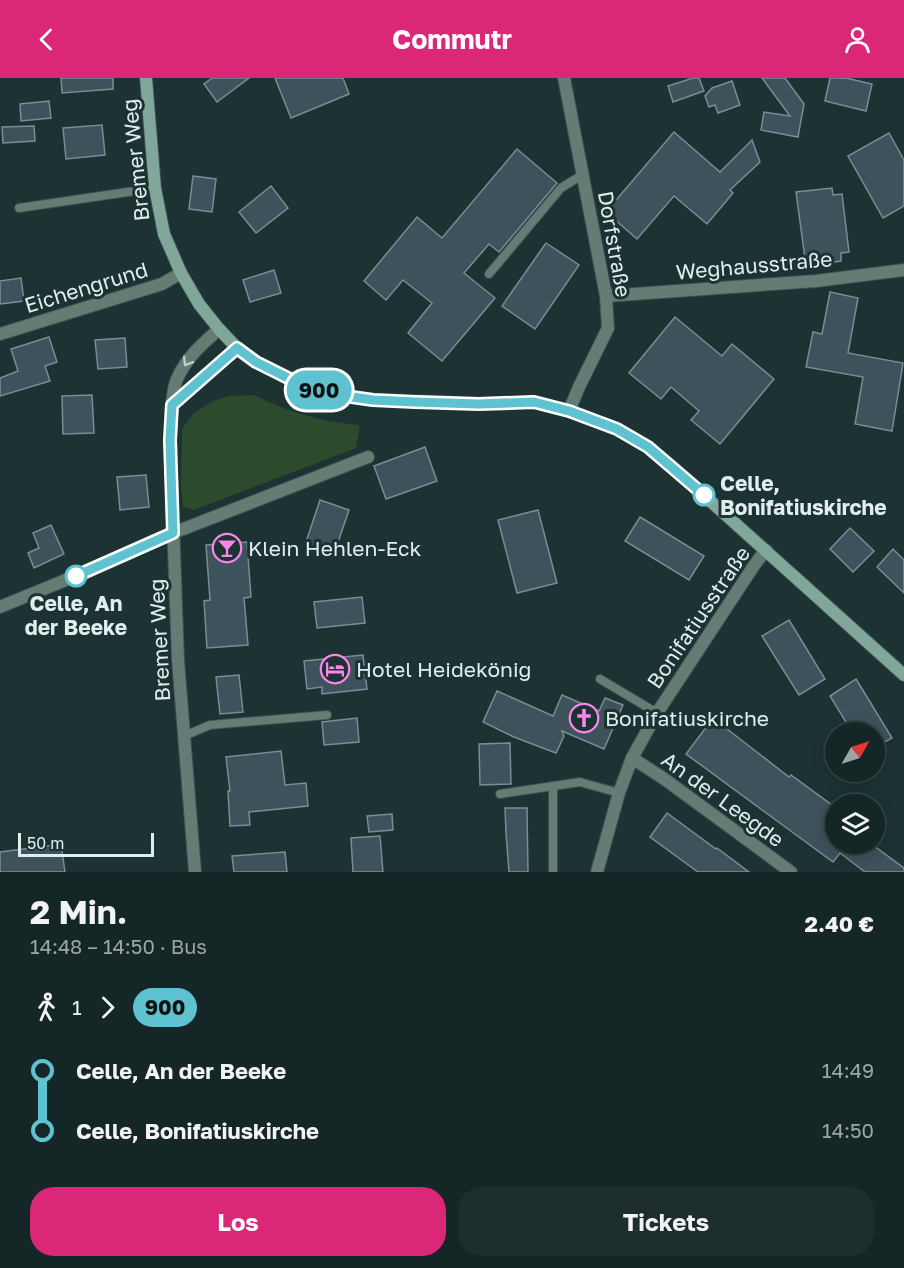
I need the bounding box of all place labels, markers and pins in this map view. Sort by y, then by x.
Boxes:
place label: Celle, Bonifatiuskirche [720,470,887,520]
marker: Celle, Bonifatiuskirche [693,484,715,506]
bar icon: Klein Hehlen-Eck [211,532,243,564]
place label: Klein Hehlen-Eck [248,535,421,561]
marker: Celle, An der Beeke [65,565,87,587]
place label: Celle, An der Beeke [25,590,127,640]
hotel icon: Hotel Heidekönig [319,653,351,685]
place label: Hotel Heidekönig [356,656,531,682]
church icon: Bonifatiuskirche [568,702,600,734]
place label: Bonifatiuskirche [605,705,769,731]

